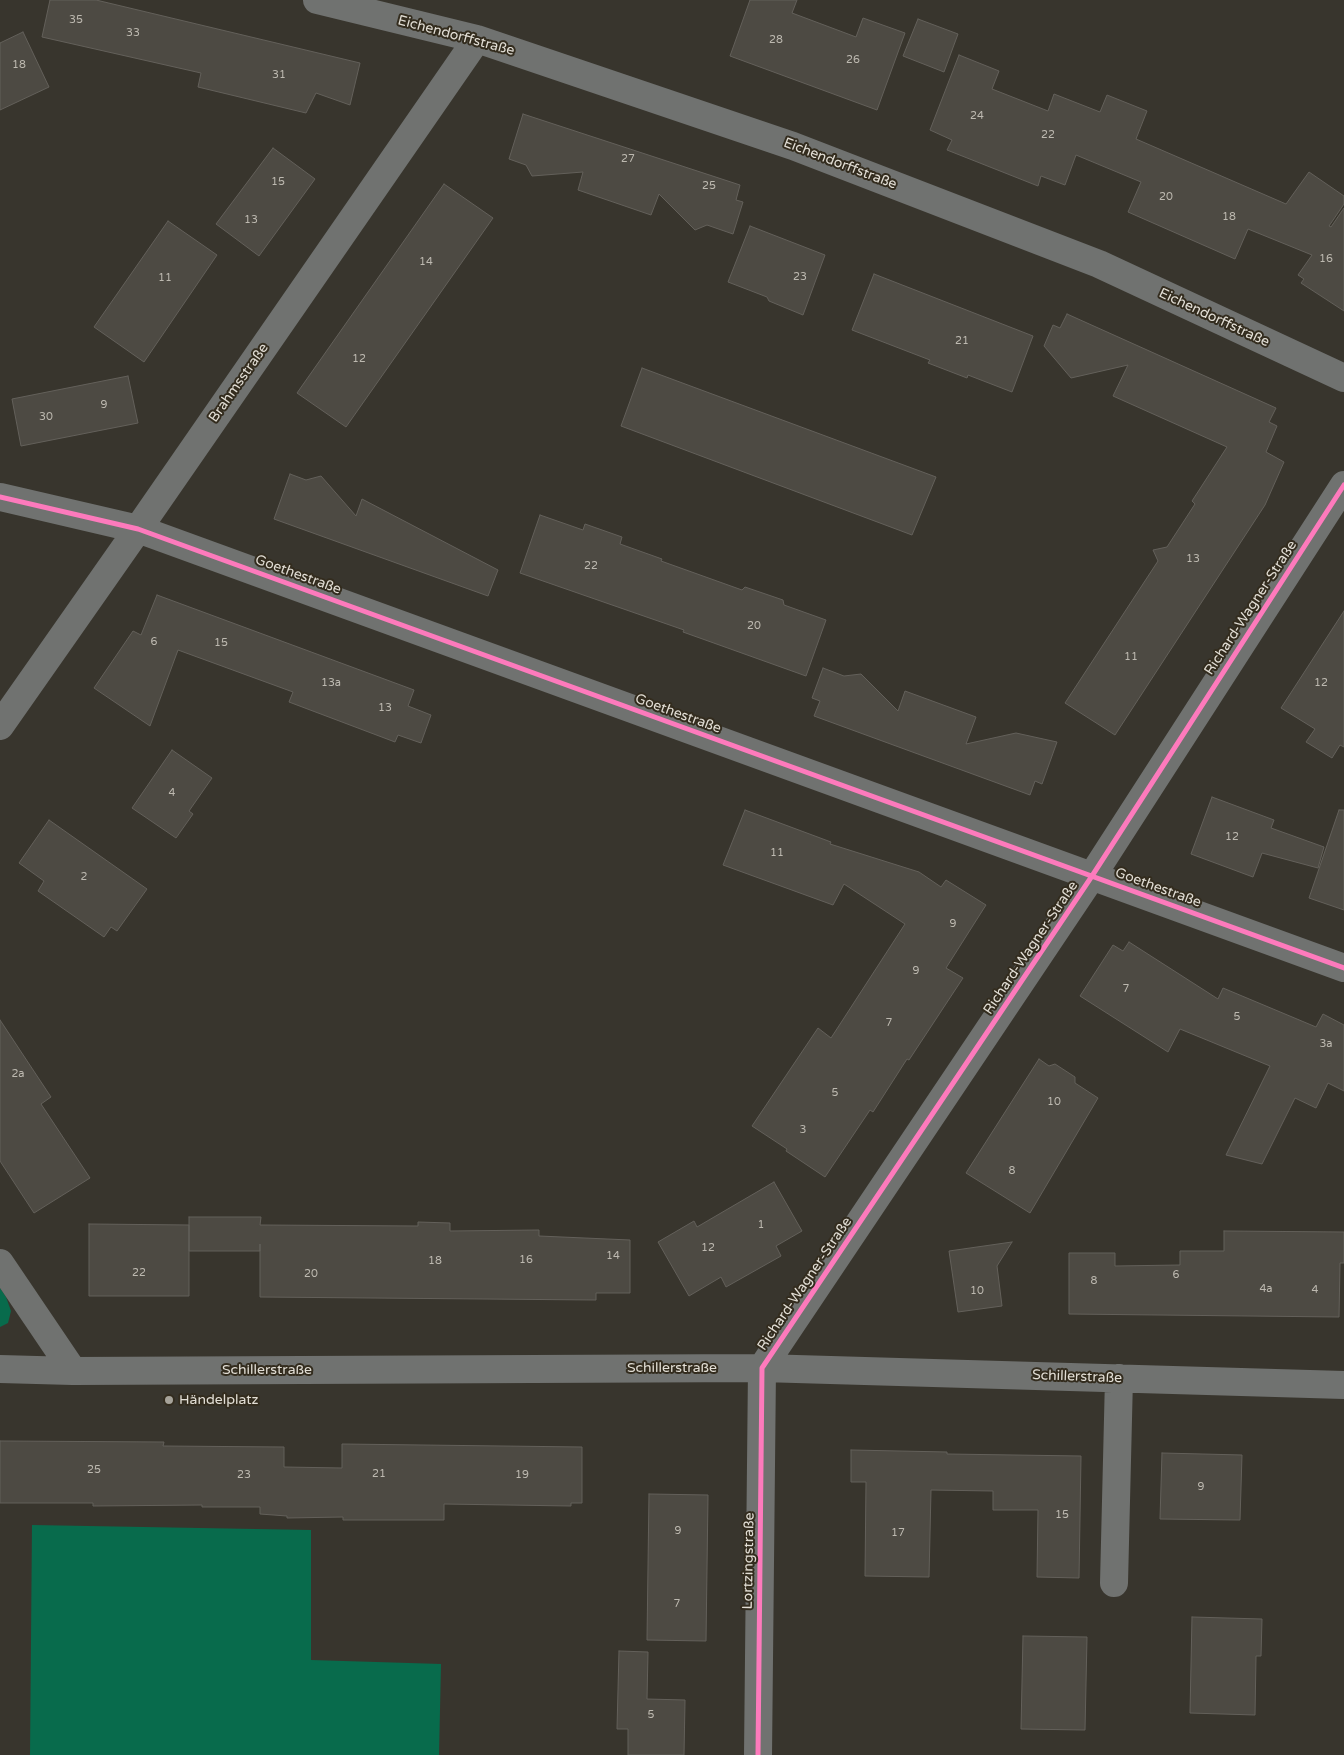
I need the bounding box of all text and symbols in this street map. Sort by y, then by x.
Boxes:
street label: Eichendorffstraße [396,12,516,60]
house number: 35 [69,13,83,27]
house number: 33 [126,26,140,40]
house number: 28 [769,33,783,47]
house number: 26 [846,53,860,67]
house number: 18 [12,58,26,72]
house number: 31 [272,68,286,82]
house number: 24 [970,109,984,123]
house number: 22 [1041,128,1055,142]
street label: Eichendorffstraße [781,135,899,193]
house number: 27 [621,152,635,166]
house number: 15 [271,175,285,189]
house number: 25 [702,179,716,193]
house number: 20 [1159,190,1173,204]
house number: 18 [1222,210,1236,224]
house number: 13 [244,213,258,227]
house number: 16 [1319,252,1333,266]
house number: 14 [419,255,433,269]
house number: 23 [793,270,807,284]
house number: 11 [158,271,172,285]
street label: Eichendorffstraße [1156,285,1272,351]
house number: 21 [955,334,969,348]
street label: Brahmsstraße [206,340,272,426]
house number: 12 [352,352,366,366]
house number: 9 [101,398,107,412]
house number: 30 [39,410,53,424]
street label: Richard-Wagner-Straße [1201,538,1301,678]
street label: Goethestraße [253,552,343,598]
house number: 13 [1186,552,1200,566]
house number: 22 [584,559,598,573]
house number: 20 [747,619,761,633]
house number: 6 [151,635,157,649]
house number: 15 [214,636,228,650]
house number: 11 [1124,650,1138,664]
house number: 13a [321,676,341,690]
house number: 12 [1314,676,1328,690]
street label: Goethestraße [633,691,723,737]
house number: 13 [378,701,392,715]
house number: 4 [169,786,175,800]
house number: 12 [1225,830,1239,844]
house number: 11 [770,846,784,860]
street label: Goethestraße [1113,865,1203,911]
house number: 2 [81,870,87,884]
street label: Richard-Wagner-Straße [980,878,1082,1018]
house number: 9 [950,917,956,931]
house number: 9 [913,964,919,978]
house number: 7 [1123,982,1129,996]
house number: 5 [1234,1010,1240,1024]
house number: 7 [886,1016,892,1030]
house number: 3a [1319,1037,1333,1051]
house number: 2a [11,1067,25,1081]
house number: 5 [832,1086,838,1100]
house number: 10 [1047,1095,1061,1109]
house number: 3 [800,1123,806,1137]
house number: 8 [1009,1164,1015,1178]
street label: Richard-Wagner-Straße [754,1214,856,1354]
house number: 1 [758,1218,764,1232]
house number: 12 [701,1241,715,1255]
house number: 14 [606,1249,620,1263]
house number: 16 [519,1253,533,1267]
house number: 18 [428,1254,442,1268]
house number: 22 [132,1266,146,1280]
house number: 20 [304,1267,318,1281]
house number: 6 [1173,1268,1179,1282]
house number: 8 [1091,1274,1097,1288]
house number: 4a [1259,1282,1273,1296]
house number: 4 [1312,1283,1318,1297]
house number: 10 [970,1284,984,1298]
street label: Schillerstraße [627,1360,717,1376]
street label: Schillerstraße [222,1362,312,1378]
street label: Schillerstraße [1032,1367,1122,1387]
place label: Händelplatz [179,1392,259,1408]
marker: Händelplatz [163,1394,175,1406]
house number: 25 [87,1463,101,1477]
house number: 21 [372,1467,386,1481]
house number: 23 [237,1468,251,1482]
house number: 19 [515,1468,529,1482]
house number: 9 [1198,1480,1204,1494]
house number: 15 [1055,1508,1069,1522]
street label: Lortzingstraße [740,1512,758,1610]
house number: 9 [675,1524,681,1538]
house number: 17 [891,1526,905,1540]
house number: 7 [674,1597,680,1611]
house number: 5 [648,1708,654,1722]

